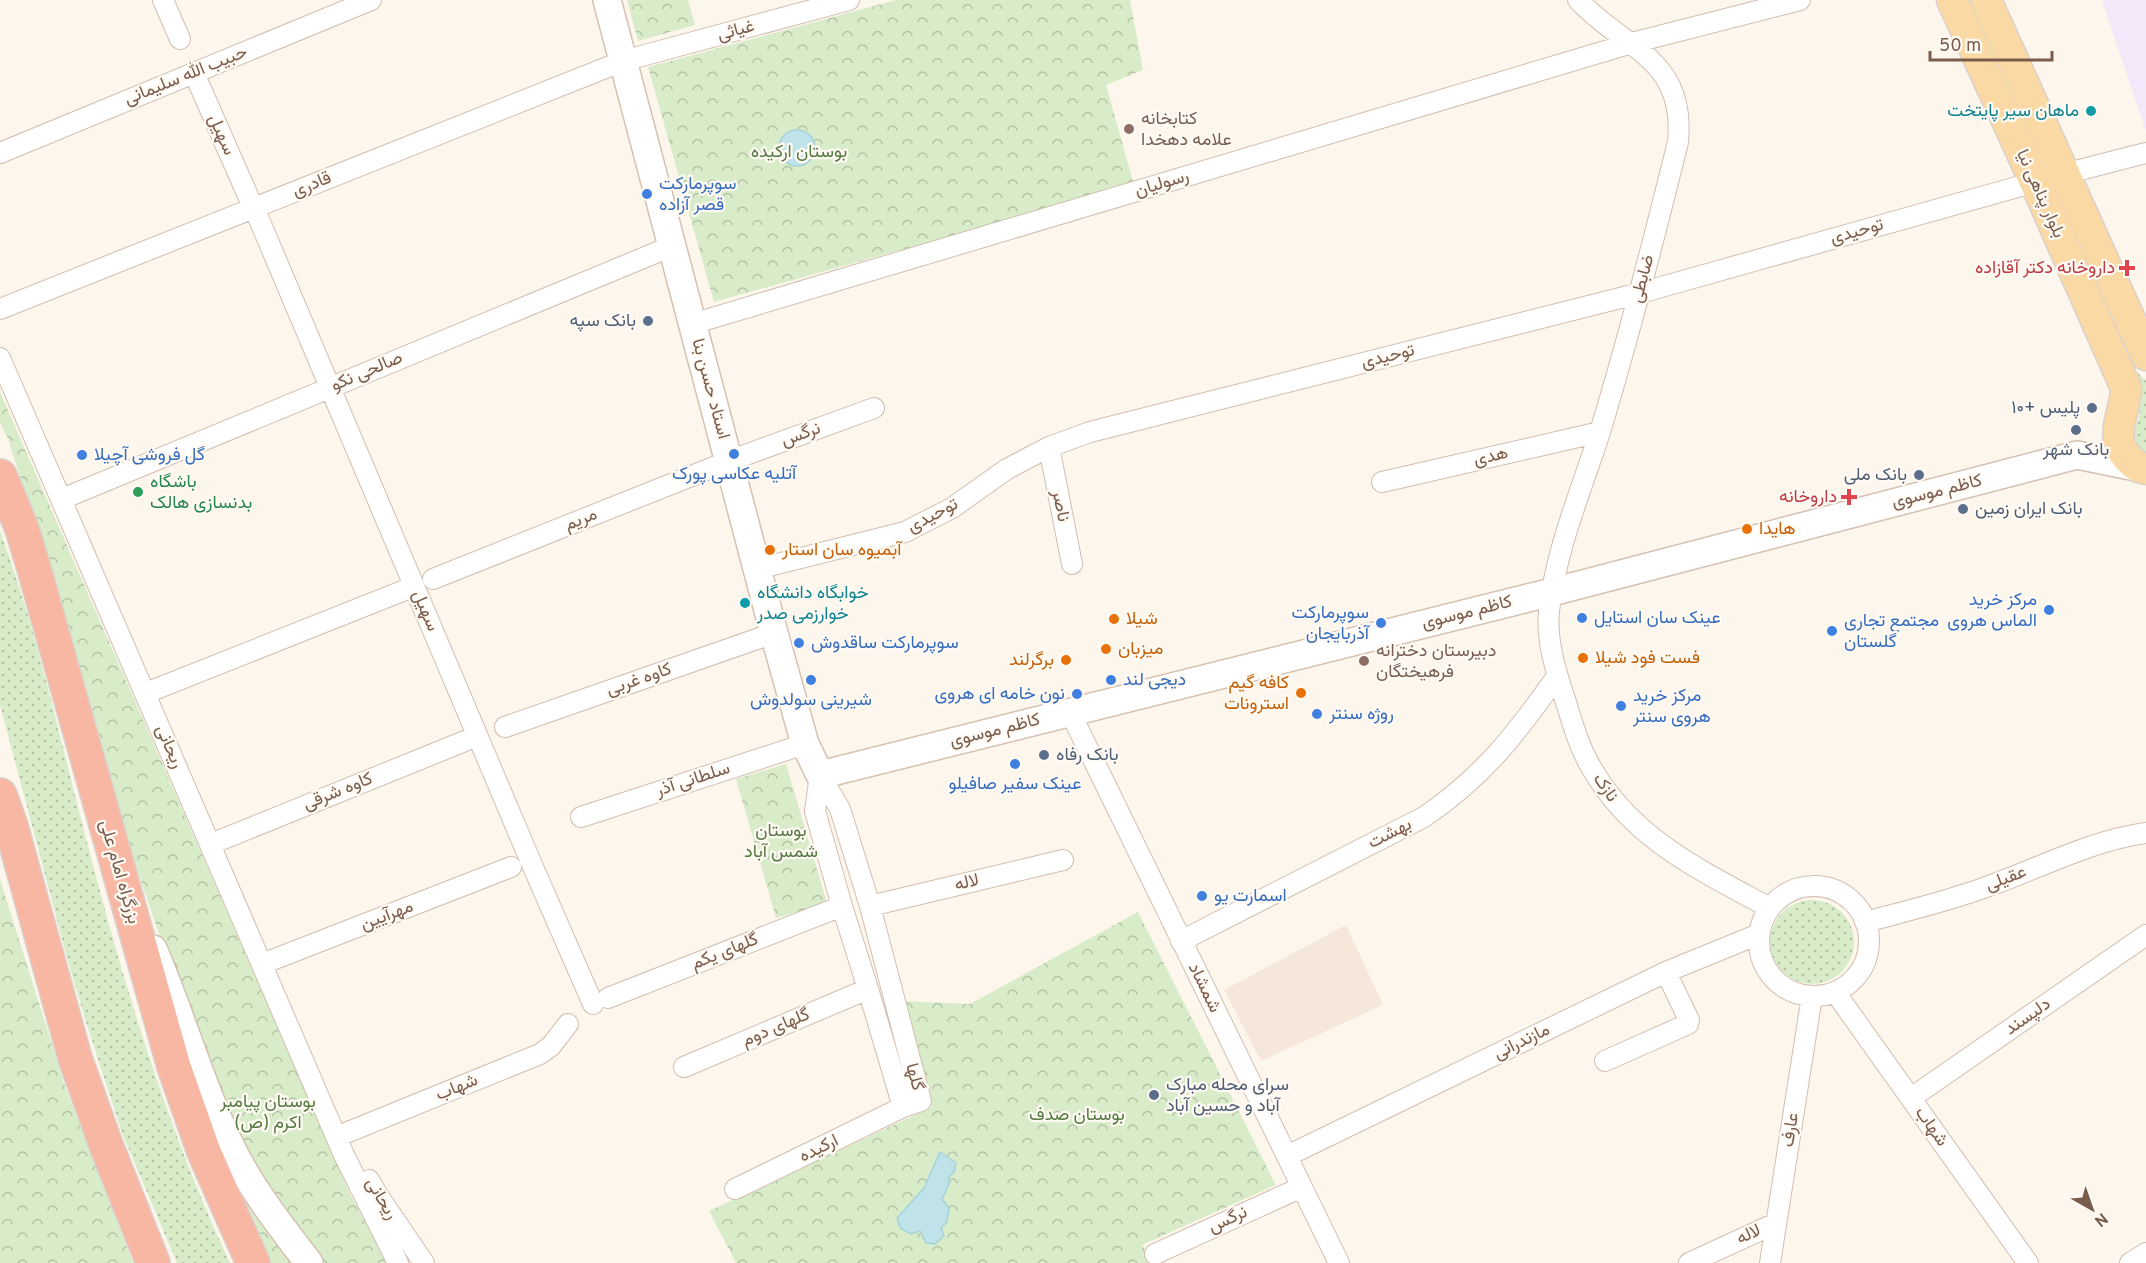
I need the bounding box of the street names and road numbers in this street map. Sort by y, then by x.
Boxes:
street label: غیاثی [715,15,757,47]
street label: حبیب الله سلیمانی [121,40,251,111]
street label: سهیل [202,111,240,159]
street label: بلوار پناهی نیا [2010,146,2070,242]
street label: رسولیان [1132,165,1192,203]
street label: قادری [289,167,335,203]
street label: توحیدی [1828,213,1886,251]
street label: ضابطی [1626,252,1660,306]
street label: استاد حسن بنا [686,336,734,442]
street label: توحیدی [1359,339,1417,375]
street label: صالحی نکو [328,347,406,397]
street label: نرگس [778,417,824,453]
street label: هدی [1471,442,1511,472]
street label: کاظم موسوی [1889,470,1985,514]
street label: ناصر [1045,487,1074,524]
street label: توحیدی [904,493,962,539]
street label: مریم [561,503,601,537]
street label: سهیل [406,587,444,635]
street label: کاظم موسوی [1419,591,1515,635]
street label: کاوه غربی [603,658,675,702]
street label: کاظم موسوی [947,709,1043,753]
street label: ریحانی [150,722,188,772]
street label: سلطانی آذر [652,757,733,803]
street label: کاوه شرقی [300,768,376,816]
street label: نازک [1587,769,1623,807]
street label: بهشت [1364,813,1416,855]
street label: بزرگراه امام علی [93,817,145,927]
street label: عقیلی [1982,861,2030,897]
street label: لاله [952,869,982,897]
street label: مهرآیین [357,895,417,937]
street label: گلهای یکم [688,928,762,976]
street label: شمشاد [1182,959,1226,1017]
street label: دلپسند [2000,993,2056,1041]
street label: گلهای دوم [739,1003,813,1053]
street label: مازندرانی [1490,1019,1554,1065]
street label: گلها [899,1061,929,1093]
street label: شهاب [432,1069,482,1107]
street label: شهاب [1909,1103,1953,1151]
street label: عارف [1777,1111,1805,1149]
street label: ارکیده [795,1130,843,1168]
street label: ریحانی [359,1174,403,1224]
street label: نرگس [1205,1201,1251,1239]
street label: لاله [1733,1219,1765,1251]

